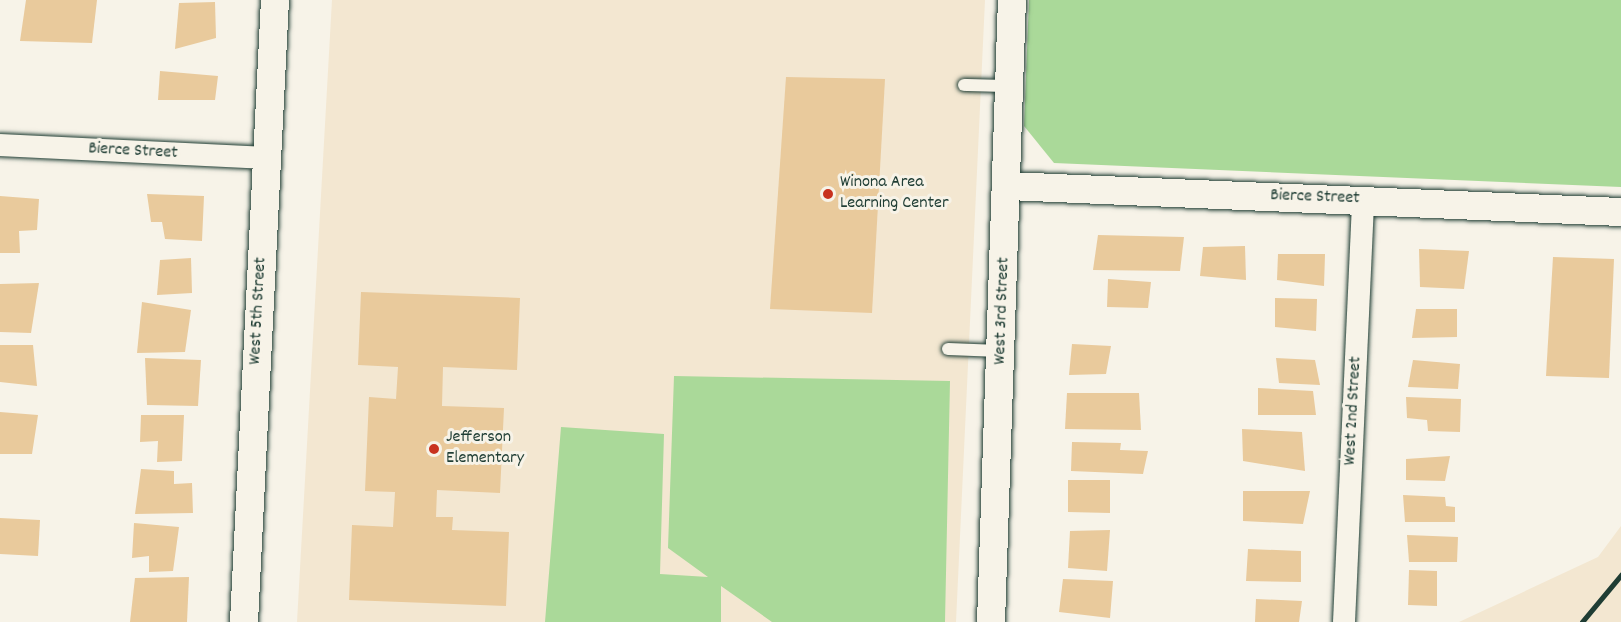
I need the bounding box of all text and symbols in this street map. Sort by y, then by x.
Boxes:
street label: Bierce Street [88,139,178,165]
place label: Winona Area Learning Center [840,173,949,216]
street label: Bierce Street [1270,186,1360,210]
marker: Winona Area Learning Center [821,187,835,201]
street label: West 5th Street [245,257,273,365]
street label: West 3rd Street [990,257,1016,365]
street label: West 2nd Street [1340,356,1368,466]
place label: Jefferson Elementary [446,428,524,470]
marker: Jefferson Elementary [427,442,441,456]

